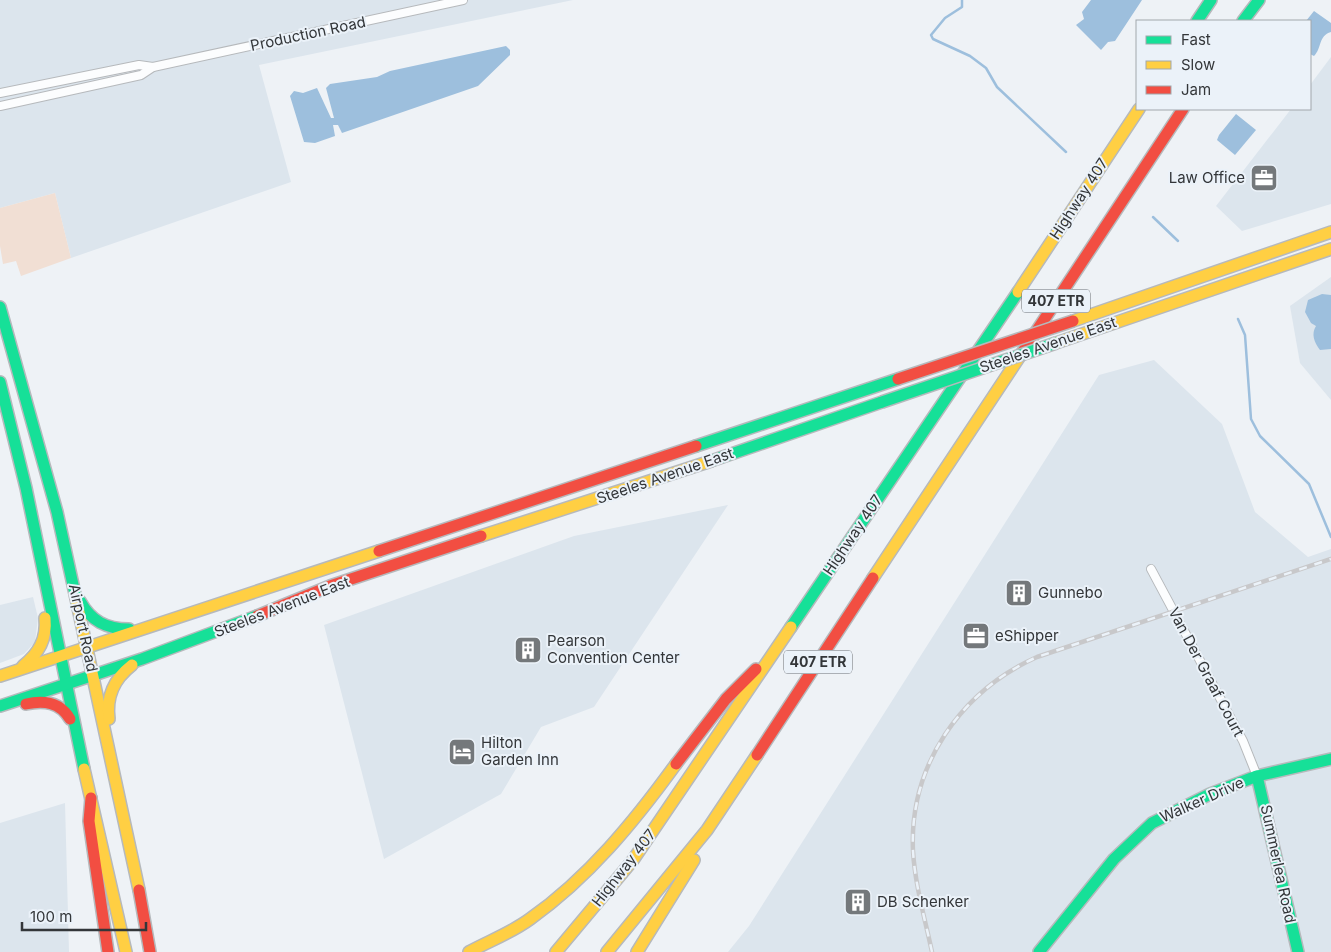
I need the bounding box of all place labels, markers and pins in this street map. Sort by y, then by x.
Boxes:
office icon: Law Office [1249,163,1279,193]
place label: Law Office [1169,168,1245,187]
building icon: Gunnebo [1004,578,1034,608]
place label: Gunnebo [1038,583,1103,602]
office icon: eShipper [961,621,991,651]
place label: eShipper [995,626,1059,645]
place label: Pearson Convention Center [547,631,680,667]
building icon: Pearson Convention Center [513,635,543,665]
place label: Hilton Garden Inn [481,733,559,769]
hotel icon: Hilton Garden Inn [447,737,477,767]
building icon: DB Schenker [843,887,873,917]
place label: DB Schenker [877,892,969,911]

